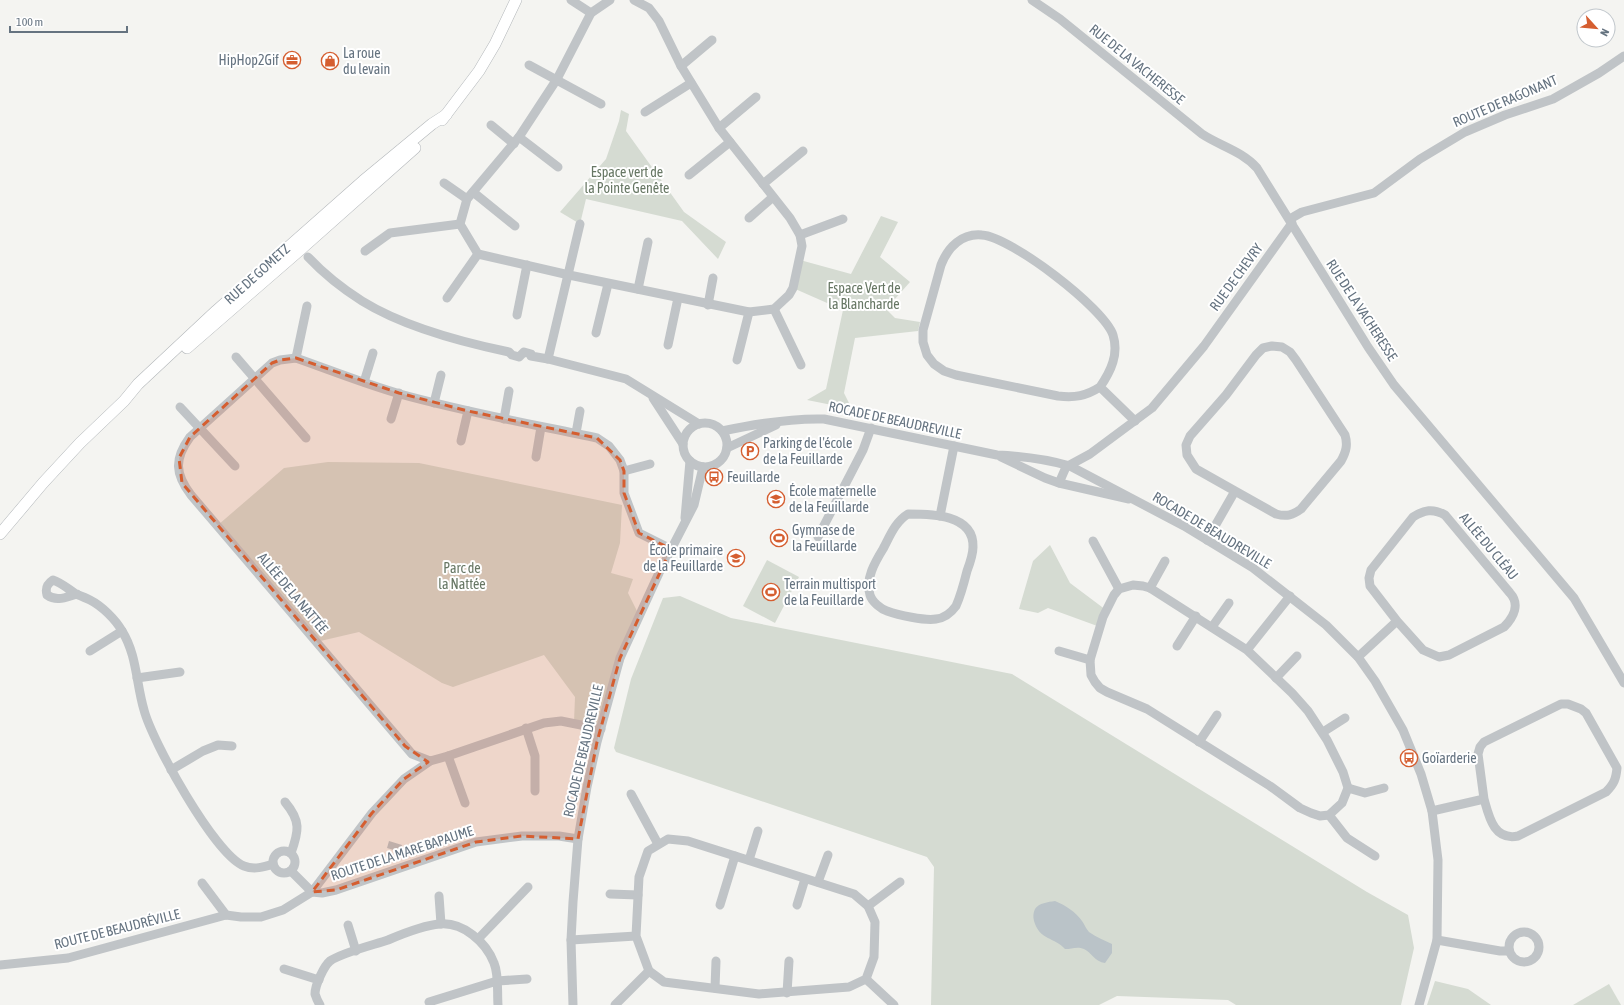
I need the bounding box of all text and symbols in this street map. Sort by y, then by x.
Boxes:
scale bar [10,8,127,34]
north arrow [1576,8,1616,48]
text: 100 m [16,15,43,29]
street label: RUE DE LA VACHERESSE [1086,21,1188,107]
text: N [1598,27,1612,38]
place label: La roue du levain [343,45,390,77]
office icon: HipHop2Gif [282,50,302,70]
shop icon: La roue du levain [320,51,340,71]
place label: HipHop2Gif [219,52,279,68]
street label: ROUTE DE RAGONANT [1450,72,1560,130]
park label: Espace vert de la Pointe Genête [585,164,669,196]
street label: RUE DE CHEVRY [1206,240,1266,314]
street label: RUE DE GOMETZ [221,241,293,307]
street label: RUE DE LA VACHERESSE [1323,256,1401,364]
park label: Espace Vert de la Blancharde [827,280,901,312]
street label: ROCADE DE BEAUDREVILLE [827,398,963,442]
place label: Parking de l'école de la Feuillarde [763,435,852,467]
parking icon: Parking de l'école de la Feuillarde [740,441,760,461]
bus stop icon: Feuillarde [704,467,724,487]
place label: Feuillarde [727,469,780,485]
place label: École maternelle de la Feuillarde [789,483,876,515]
street label: ROCADE DE BEAUDREVILLE [1150,488,1274,572]
school or university icon: École maternelle de la Feuillarde [766,489,786,509]
street label: ALLÉE DU CLÉAU [1456,509,1522,583]
place label: Gymnase de la Feuillarde [792,522,857,554]
sports icon: Gymnase de la Feuillarde [769,528,789,548]
place label: École primaire de la Feuillarde [643,542,723,574]
school or university icon: École primaire de la Feuillarde [726,548,746,568]
street label: ALLÉE DE LA NATTÉE [255,549,331,637]
park label: Parc de la Nattée [438,560,486,592]
place label: Terrain multisport de la Feuillarde [784,576,876,608]
sports icon: Terrain multisport de la Feuillarde [761,582,781,602]
street label: ROCADE DE BEAUDREVILLE [560,683,606,819]
bus stop icon: Goïarderie [1399,748,1419,768]
place label: Goïarderie [1422,750,1477,766]
street label: ROUTE DE LA MARE BAPAUME [329,822,475,884]
street label: ROUTE DE BEAUDRÉVILLE [53,906,181,952]

